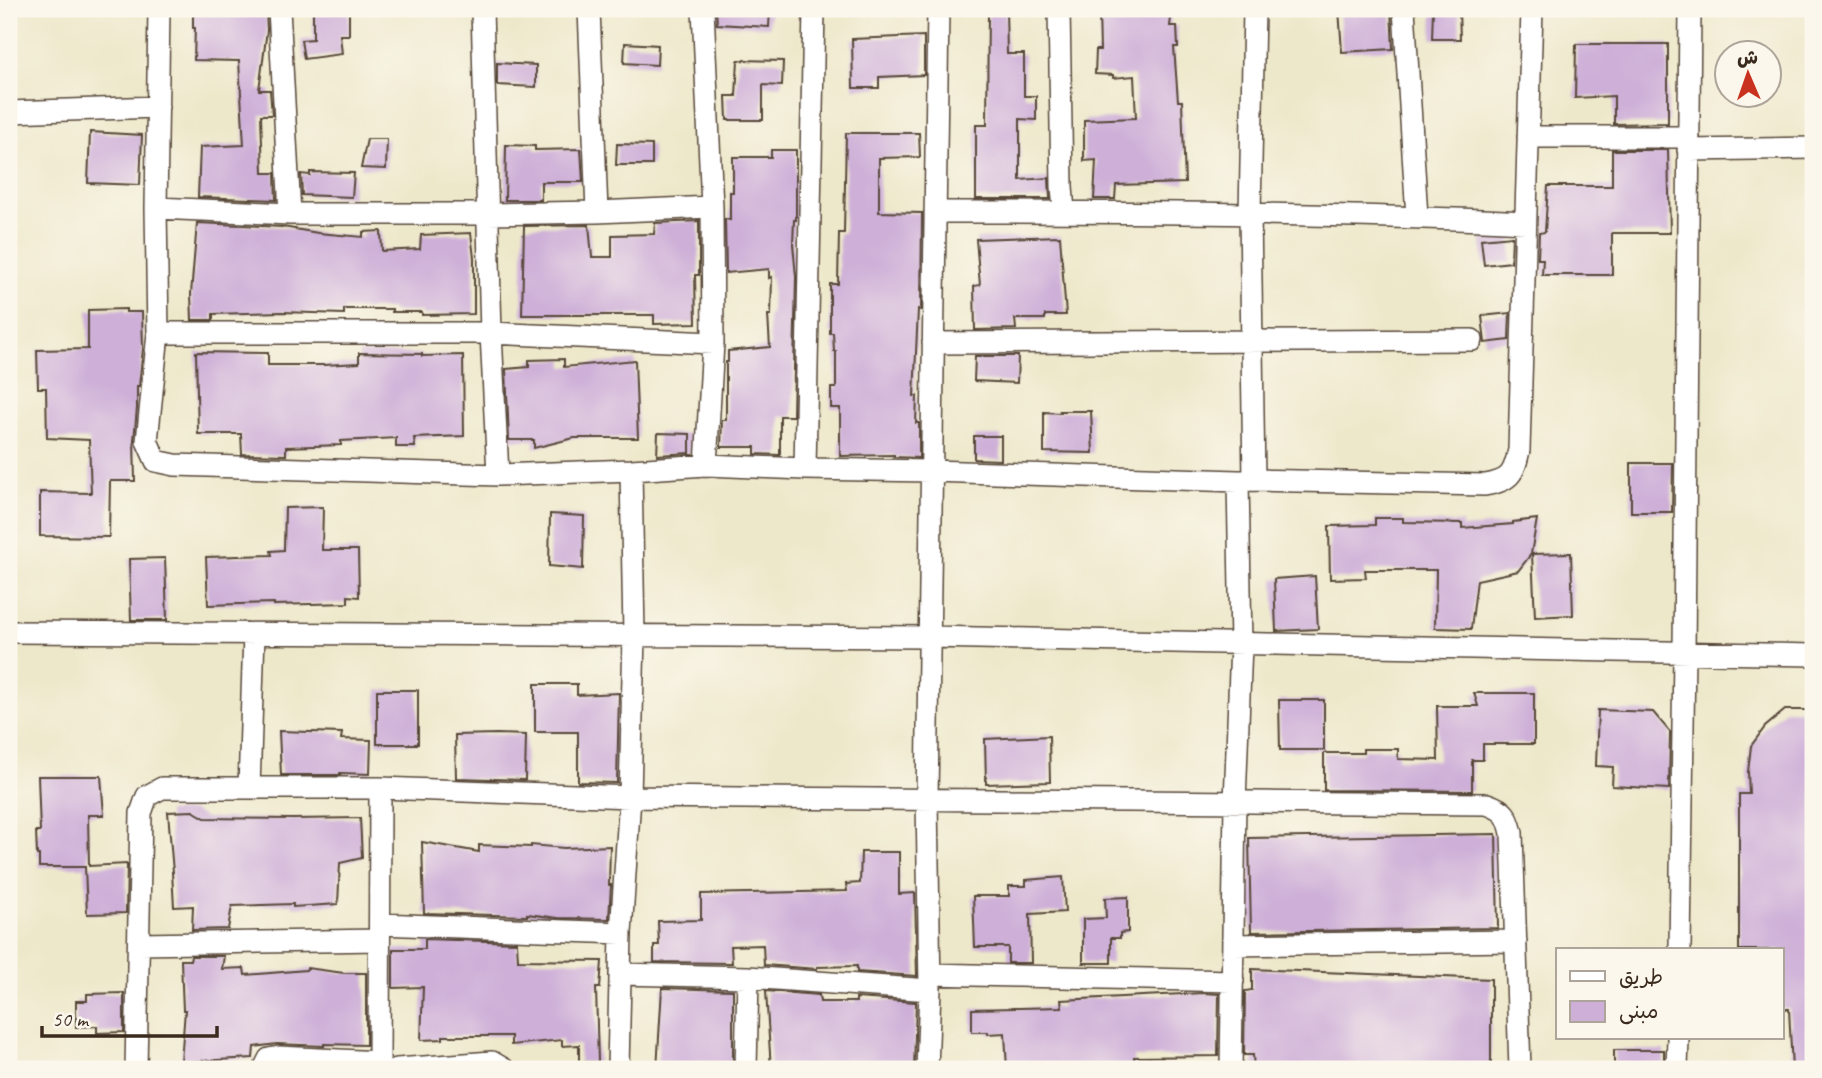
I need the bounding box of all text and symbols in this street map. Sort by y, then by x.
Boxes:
north arrow [1714,38,1784,108]
text: ش [1737,46,1758,70]
legend [1556,948,1784,1040]
text: طريق [1619,964,1663,990]
scale bar [42,994,217,1038]
text: مبنى [1619,998,1658,1025]
text: 50 m [52,1006,90,1032]

